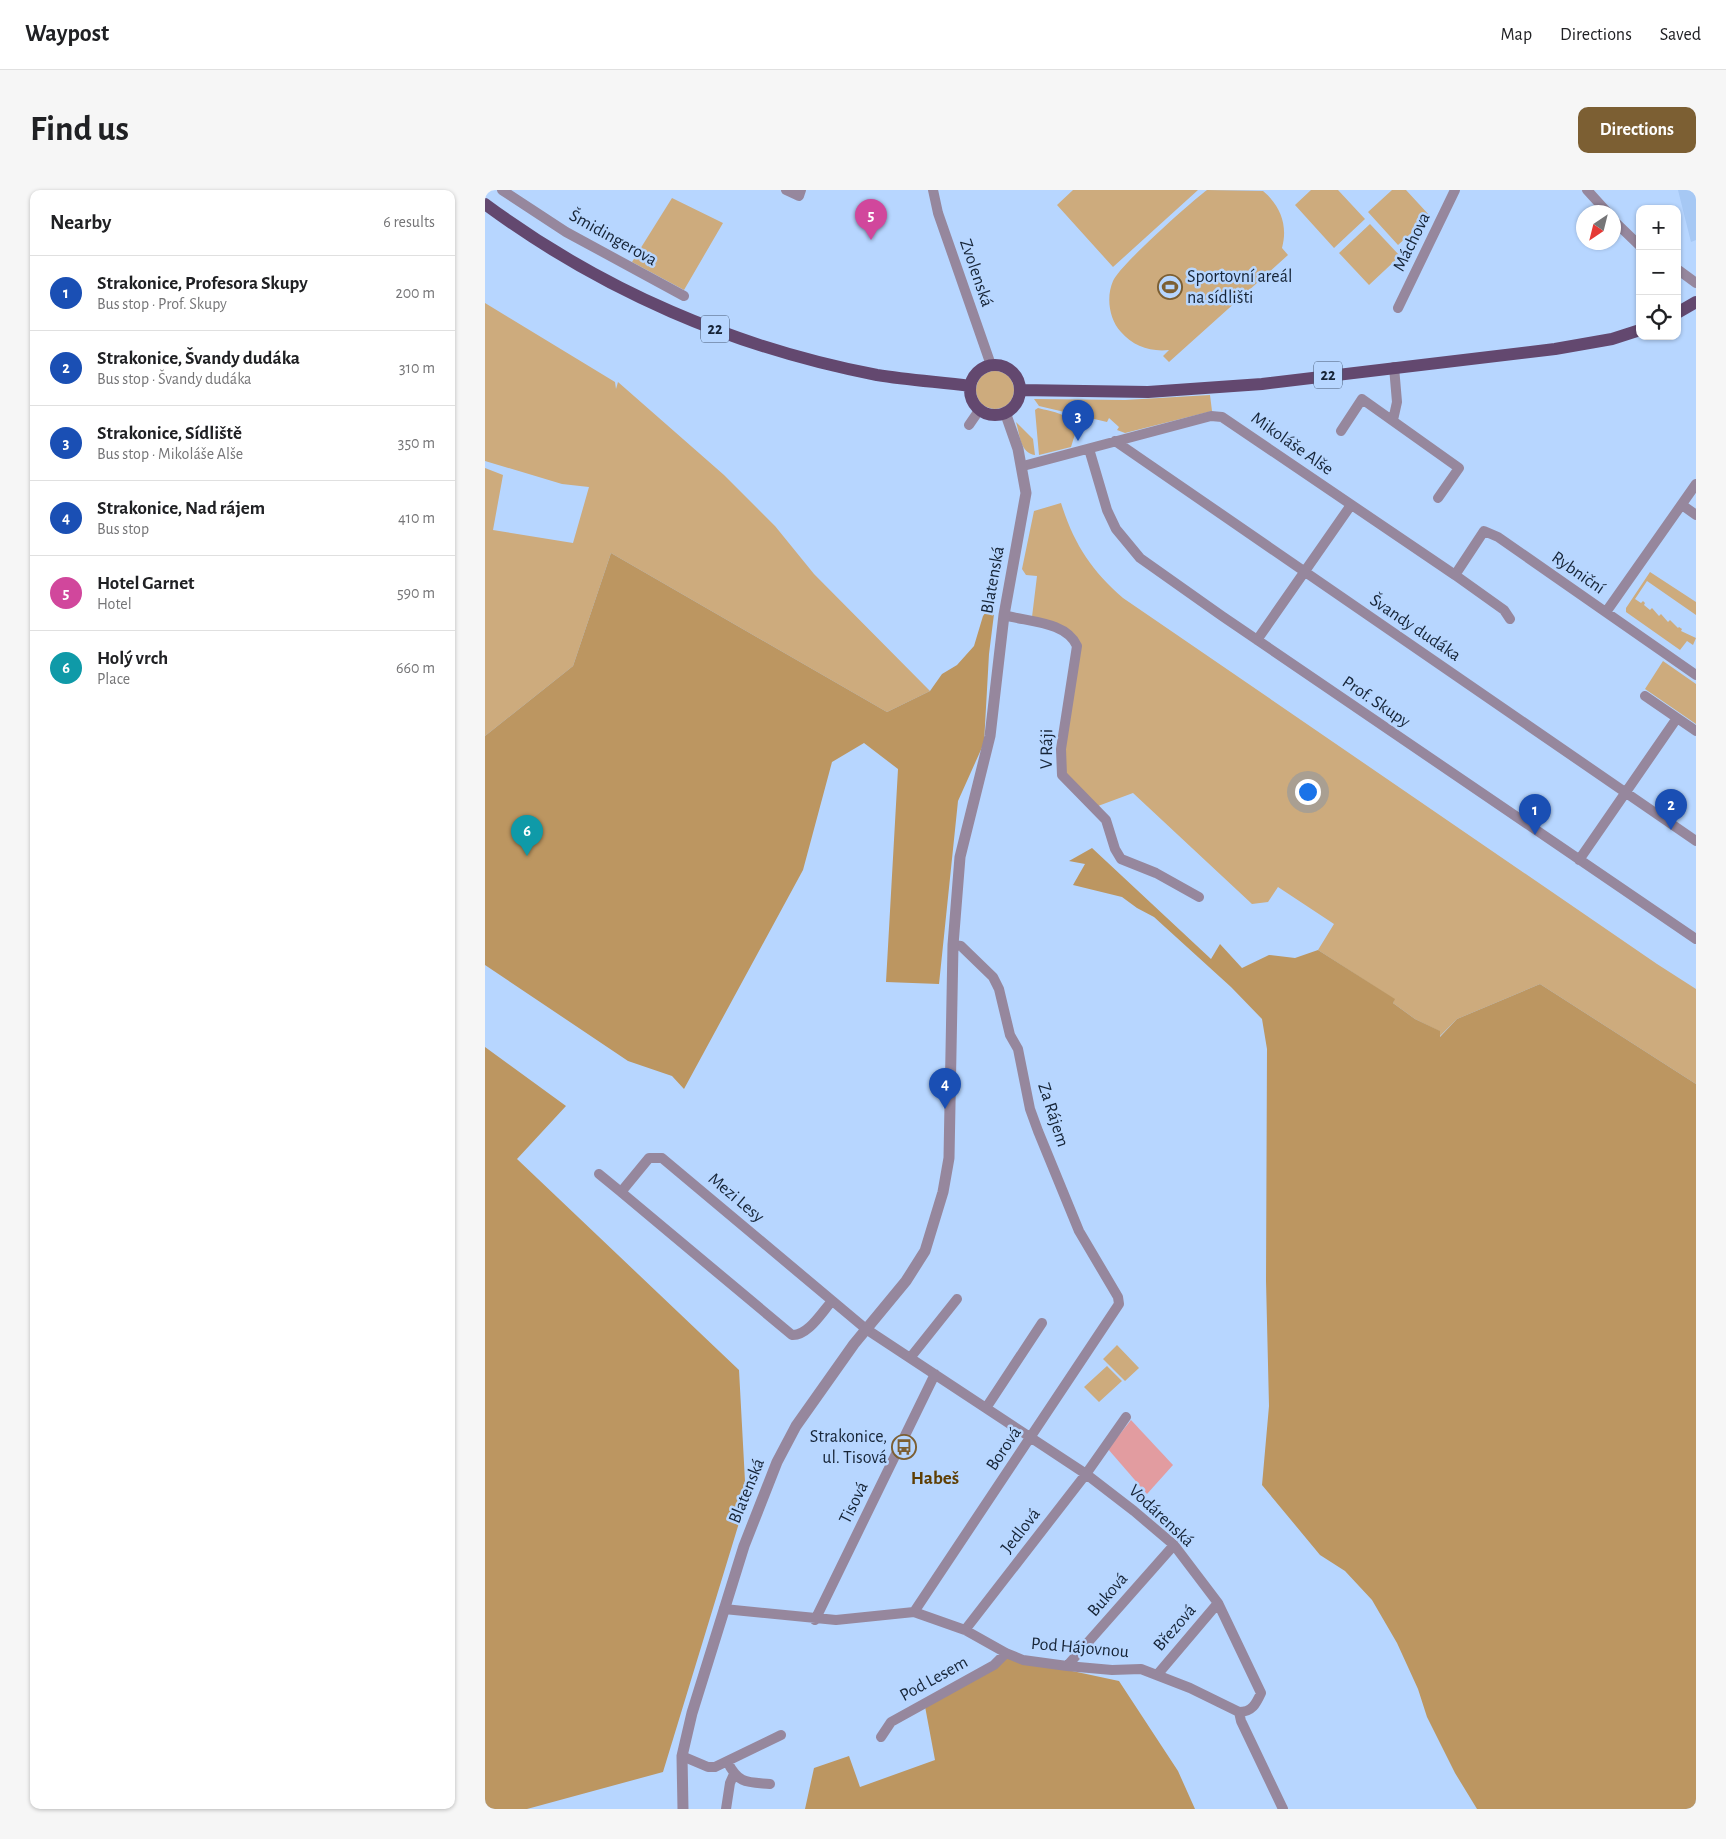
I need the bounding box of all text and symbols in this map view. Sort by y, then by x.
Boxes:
text: Waypost [25,22,109,46]
text: Map [1501,26,1532,44]
text: Directions [1560,26,1632,44]
text: Saved [1660,26,1701,44]
button: Directions [1578,107,1696,153]
text: Find us [30,112,129,147]
pin: 5 [855,199,887,240]
street label: Šmidingerova [566,204,661,269]
north arrow [1576,205,1621,250]
map controls [1636,205,1681,340]
button: + [1636,205,1681,250]
street label: Máchova [1390,210,1434,274]
text: Nearby [50,212,111,233]
text: 6 results [383,214,435,230]
street label: Zvolenská [956,237,996,309]
button: − [1636,250,1681,295]
place label: Sportovní areál na sídlišti [1187,268,1292,307]
text: Strakonice, Profesora Skupy [97,274,308,293]
sports icon: Sportovní areál na sídlišti [1157,274,1183,300]
text: 1 [63,285,69,301]
text: 200 m [395,285,435,301]
button: locate [1636,295,1681,340]
text: Bus stop · Prof. Skupy [97,296,227,312]
road number: 22 [701,316,729,342]
text: Strakonice, Švandy dudáka [97,349,300,368]
text: 2 [62,360,70,376]
text: 310 m [399,360,435,376]
road number: 22 [1314,362,1342,388]
text: Bus stop · Švandy dudáka [97,371,252,387]
pin: 3 [1062,400,1094,441]
street label: Mikoláše Alše [1248,409,1336,479]
text: Strakonice, Sídliště [97,424,242,443]
text: 3 [63,435,69,451]
text: 350 m [398,435,435,451]
text: Bus stop · Mikoláše Alše [97,446,243,462]
text: Strakonice, Nad rájem [97,499,265,518]
text: 4 [62,510,70,526]
text: 410 m [398,510,435,526]
text: Bus stop [97,521,149,537]
street label: Blatenská [978,545,1008,615]
street label: Rybniční [1548,548,1608,598]
text: Hotel Garnet [97,574,195,593]
text: 5 [63,585,69,601]
text: 590 m [397,585,435,601]
street label: Švandy dudáka [1366,589,1465,665]
text: Hotel [97,596,132,612]
text: Holý vrch [97,649,168,668]
text: 6 [62,660,70,676]
text: 660 m [396,660,435,676]
text: Place [97,671,130,687]
street label: Prof. Skupy [1339,673,1413,731]
street label: V Ráji [1038,729,1056,769]
your location [1295,779,1321,805]
pin: 2 [1655,789,1687,830]
pin: 1 [1519,794,1551,835]
pin: 6 [511,815,543,856]
pin: 4 [929,1068,961,1109]
street label: Za Rájem [1034,1081,1072,1149]
street label: Mezi Lesy [705,1170,768,1227]
street label: Borová [983,1424,1025,1474]
place label: Strakonice, ul. Tisová [810,1428,887,1467]
bus stop icon: Strakonice, ul. Tisová [891,1434,917,1460]
street label: Blatenská [726,1456,768,1526]
district label: Habeš [911,1469,959,1488]
street label: Tisová [836,1479,872,1527]
street label: Vodárenská [1125,1481,1197,1551]
street label: Jedlová [998,1505,1044,1557]
street label: Buková [1084,1570,1132,1620]
street label: Březová [1150,1601,1200,1655]
street label: Pod Hájovnou [1030,1635,1130,1661]
street label: Pod Lesem [897,1653,971,1705]

